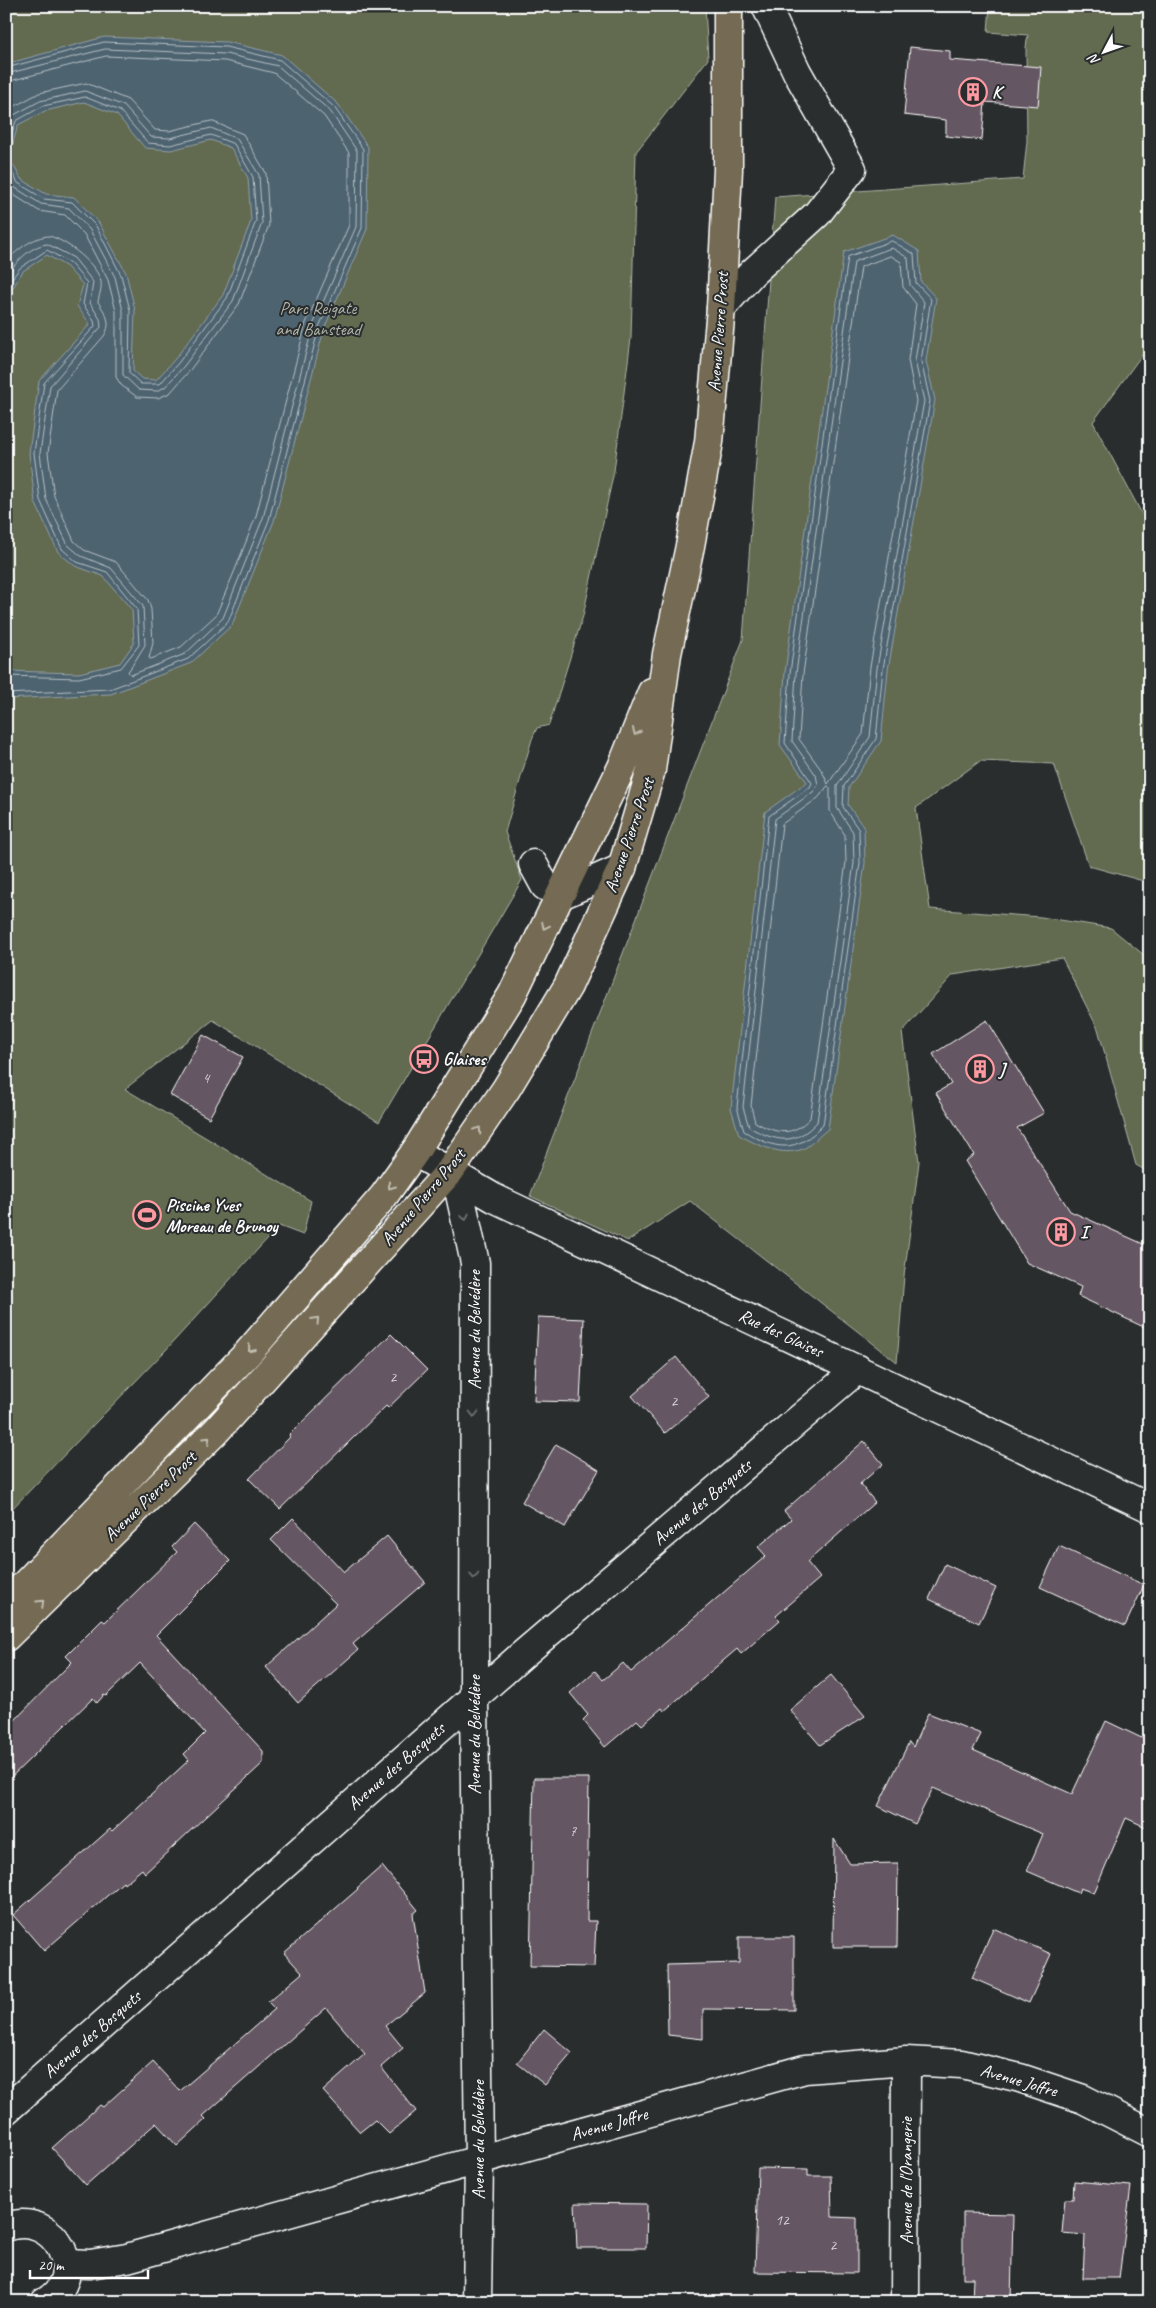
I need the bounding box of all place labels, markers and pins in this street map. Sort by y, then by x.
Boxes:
building icon: K [958,77,988,107]
place label: K [992,81,1005,103]
bus stop icon: Glaises [409,1044,439,1074]
place label: Glaises [443,1048,487,1070]
building icon: J [965,1054,995,1084]
place label: J [997,1058,1008,1080]
place label: Piscine Yves Moreau de Brunoy [166,1194,280,1237]
sports icon: Piscine Yves Moreau de Brunoy [132,1200,162,1230]
building icon: I [1046,1217,1076,1247]
place label: I [1080,1221,1092,1243]

